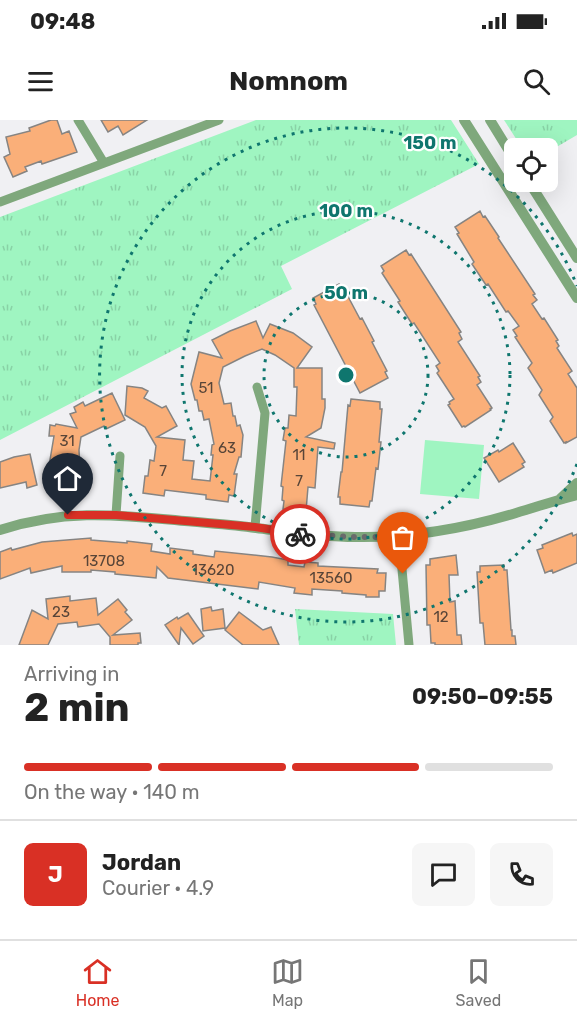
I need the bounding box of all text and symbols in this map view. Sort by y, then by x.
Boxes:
text: 09:48 [30,8,95,35]
icon: menu [24,65,57,98]
text: Nomnom [229,65,348,97]
icon: search [520,65,553,98]
text: 150 m [403,132,457,154]
map controls [504,138,558,192]
button: locate [504,138,558,192]
text: 100 m [319,200,373,222]
text: 50 m [324,282,368,304]
centre of rings [336,365,356,385]
house number: 51 [198,379,214,397]
house number: 31 [59,432,75,450]
house number: 63 [218,439,236,457]
house number: 11 [293,446,305,464]
pin [42,453,93,515]
icon: home [51,462,84,495]
house number: 7 [159,462,167,480]
house number: 7 [295,472,303,490]
courier [270,504,330,564]
pin [377,512,428,574]
icon: bike [284,518,317,551]
icon: bag [386,521,419,554]
house number: 13708 [83,552,125,570]
house number: 13620 [192,561,234,579]
house number: 13560 [310,569,352,587]
house number: 23 [52,603,70,621]
house number: 12 [433,608,449,626]
text: Arriving in [24,662,119,686]
text: 09:50–09:55 [412,683,553,710]
text: 2 min [24,685,130,731]
text: On the way · 140 m [24,780,200,804]
button: chat [412,843,475,906]
button: phone [490,843,553,906]
text: Jordan [102,849,181,876]
text: J [48,861,63,888]
text: Courier · 4.9 [102,876,214,900]
tab: Home [76,955,120,1010]
tab: Map [271,955,304,1010]
tab: Saved [456,955,501,1010]

